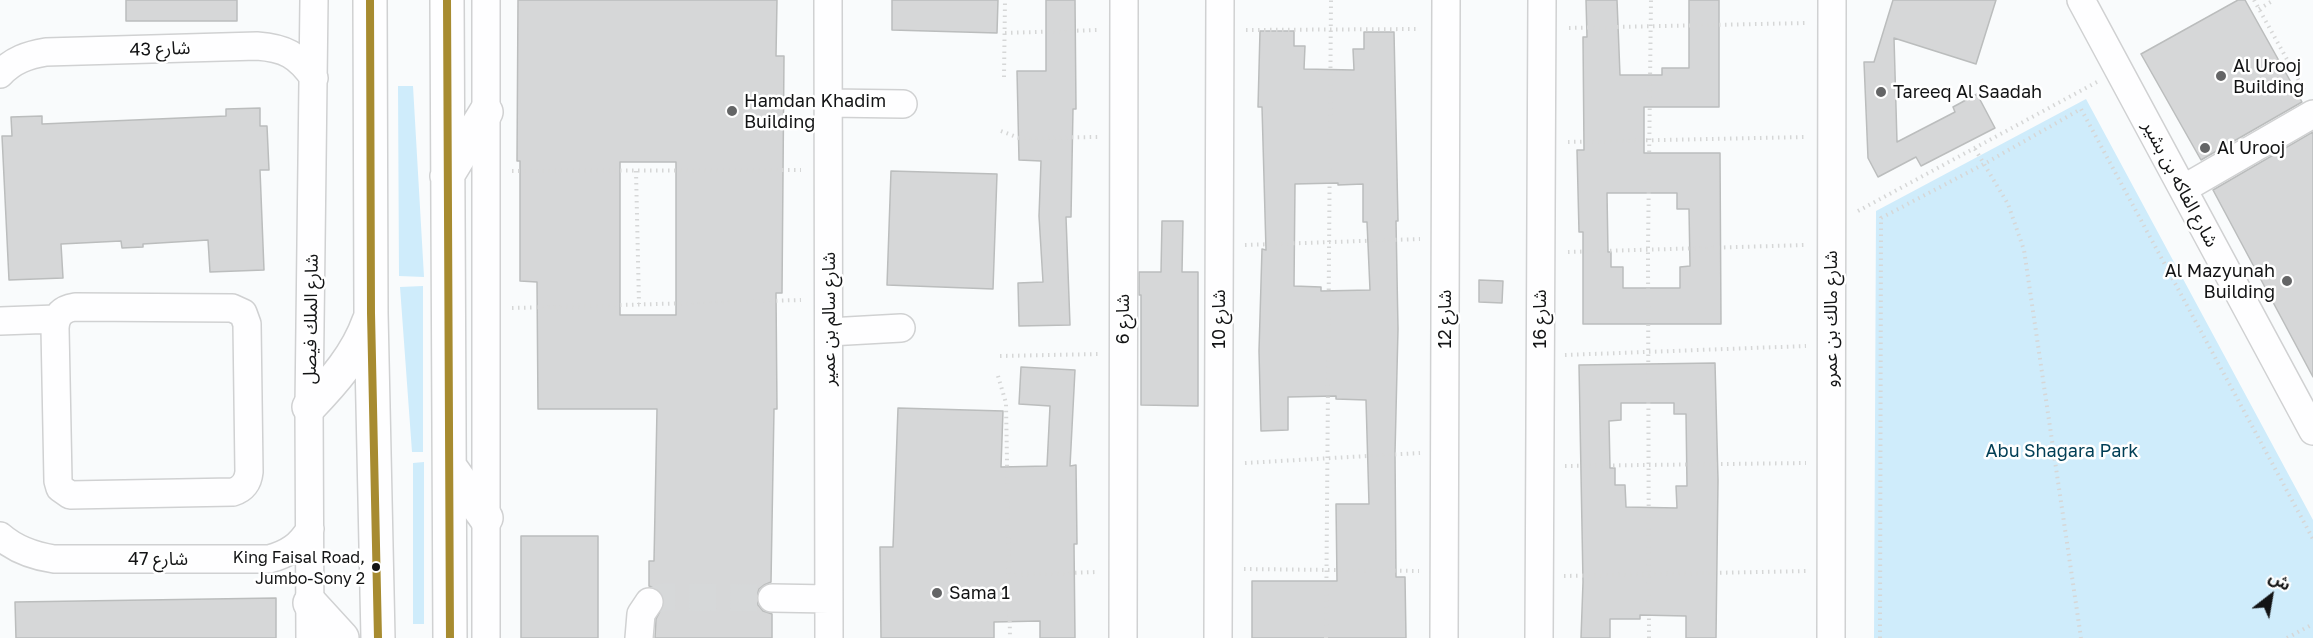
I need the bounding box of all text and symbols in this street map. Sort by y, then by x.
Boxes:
street label: شارع 43 [129,37,191,61]
place label: Al Urooj Building [2233,55,2304,98]
marker: Al Urooj Building [2214,69,2228,83]
place label: Tareeq Al Saadah [1893,81,2042,103]
marker: Tareeq Al Saadah [1874,85,1888,99]
place label: Hamdan Khadim Building [744,90,886,132]
marker: Hamdan Khadim Building [725,104,739,118]
street label: شارع الفاكه بن بشير [2138,117,2222,251]
place label: Al Urooj [2217,137,2285,159]
marker: Al Urooj [2198,141,2212,155]
street label: شارع مالك بن عمرو [1820,250,1842,388]
street label: شارع سالم بن عمير [818,252,840,386]
street label: شارع الملك فيصل [299,254,323,384]
place label: Al Mazyunah Building [2165,260,2275,302]
marker: Al Mazyunah Building [2280,274,2294,288]
street label: شارع 10 [1208,289,1230,349]
street label: شارع 16 [1529,289,1551,349]
street label: شارع 12 [1434,290,1456,348]
street label: شارع 6 [1112,294,1134,344]
park label: Abu Shagara Park [1986,440,2138,462]
street label: شارع 47 [128,548,188,570]
place label: King Faisal Road, Jumbo-Sony 2 [233,548,365,586]
marker: King Faisal Road, Jumbo-Sony 2 [370,561,382,573]
north arrow [2241,566,2301,626]
text: ش [2266,566,2295,595]
place label: Sama 1 [949,582,1010,604]
marker: Sama 1 [930,586,944,600]

